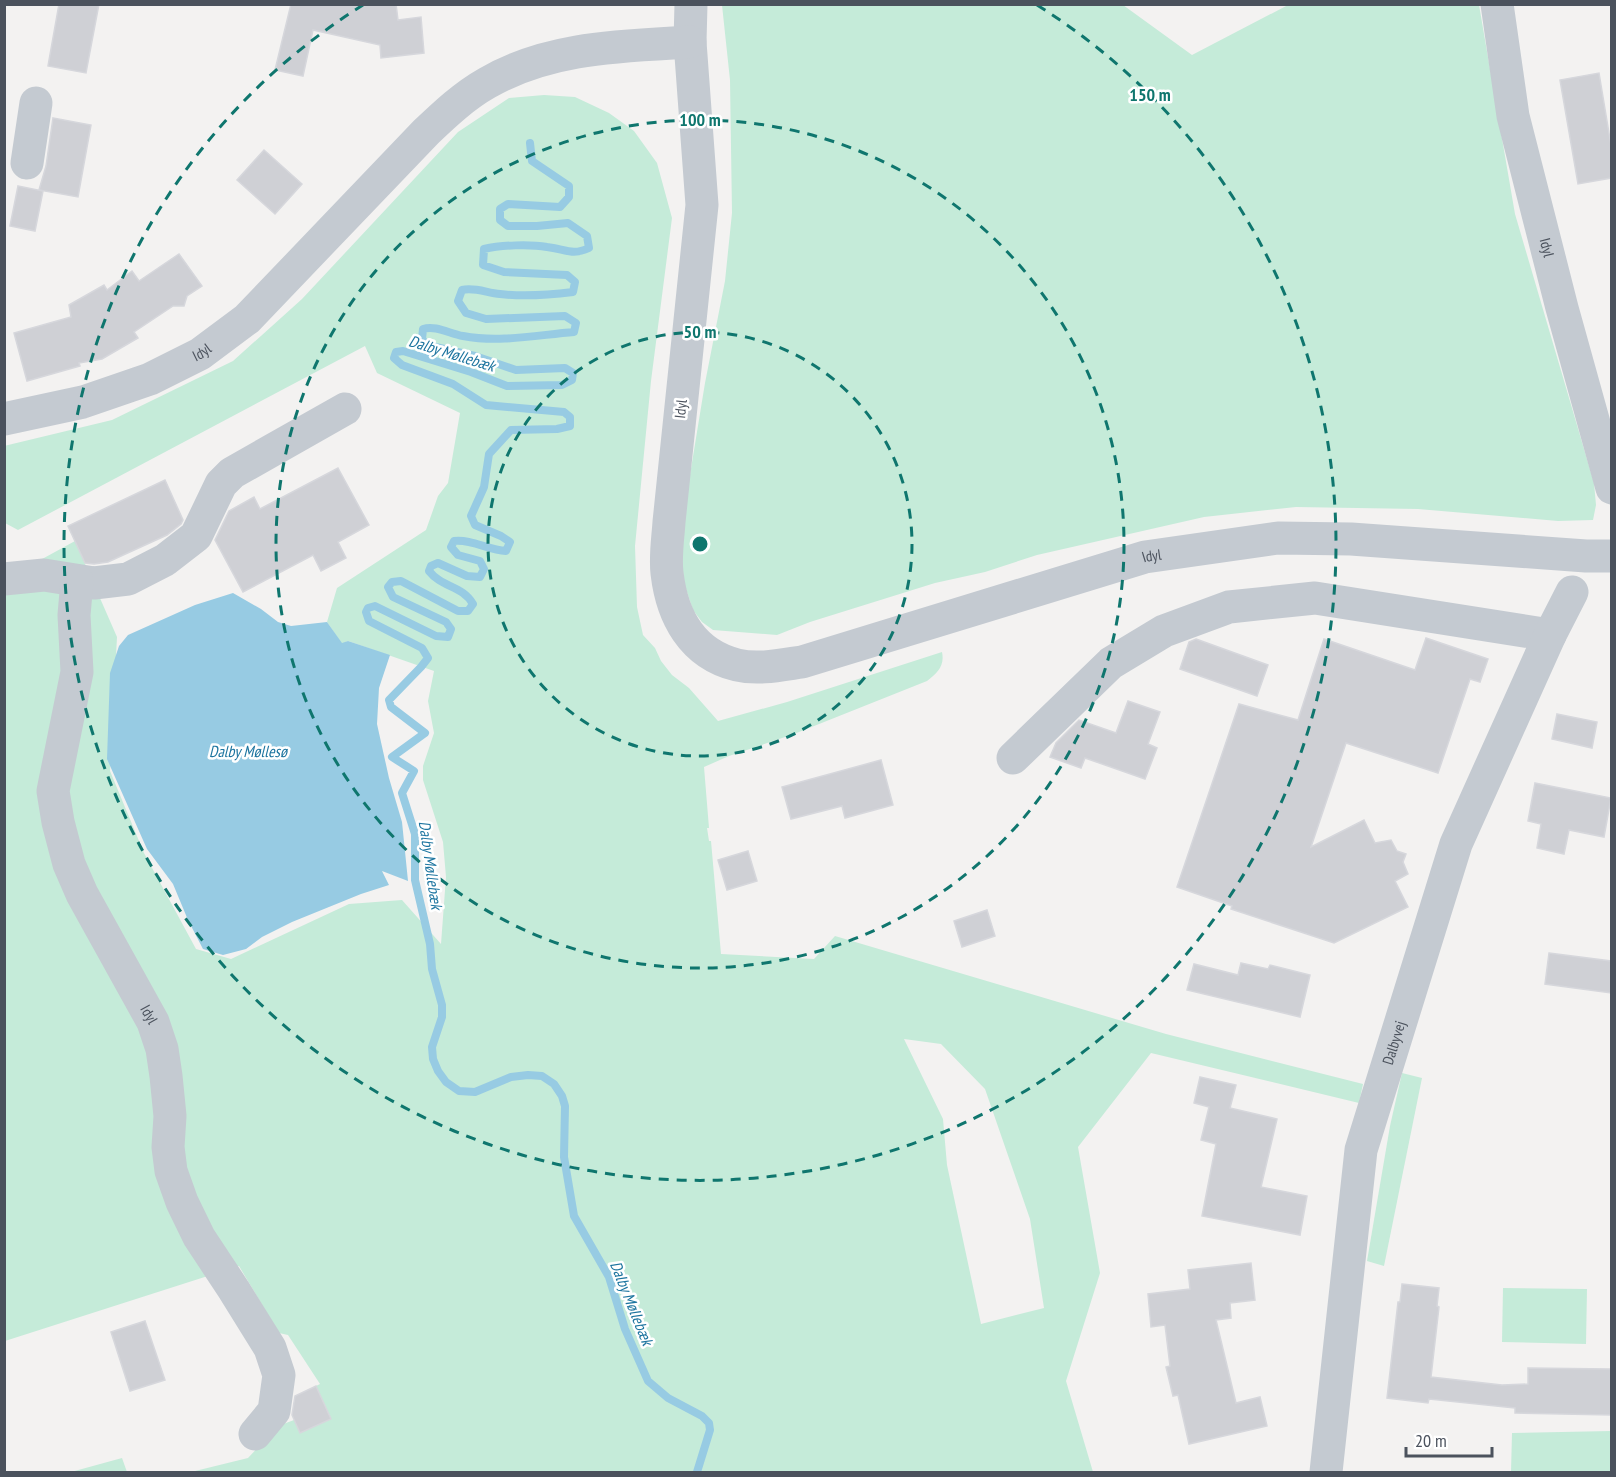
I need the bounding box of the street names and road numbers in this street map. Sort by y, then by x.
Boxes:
street label: Idyl [1536,236,1559,260]
street label: Idyl [189,339,215,365]
street label: Idyl [670,398,691,419]
street label: Idyl [1139,545,1163,566]
street label: Idyl [136,1001,163,1028]
street label: Dalbyvej [1378,1019,1409,1067]

